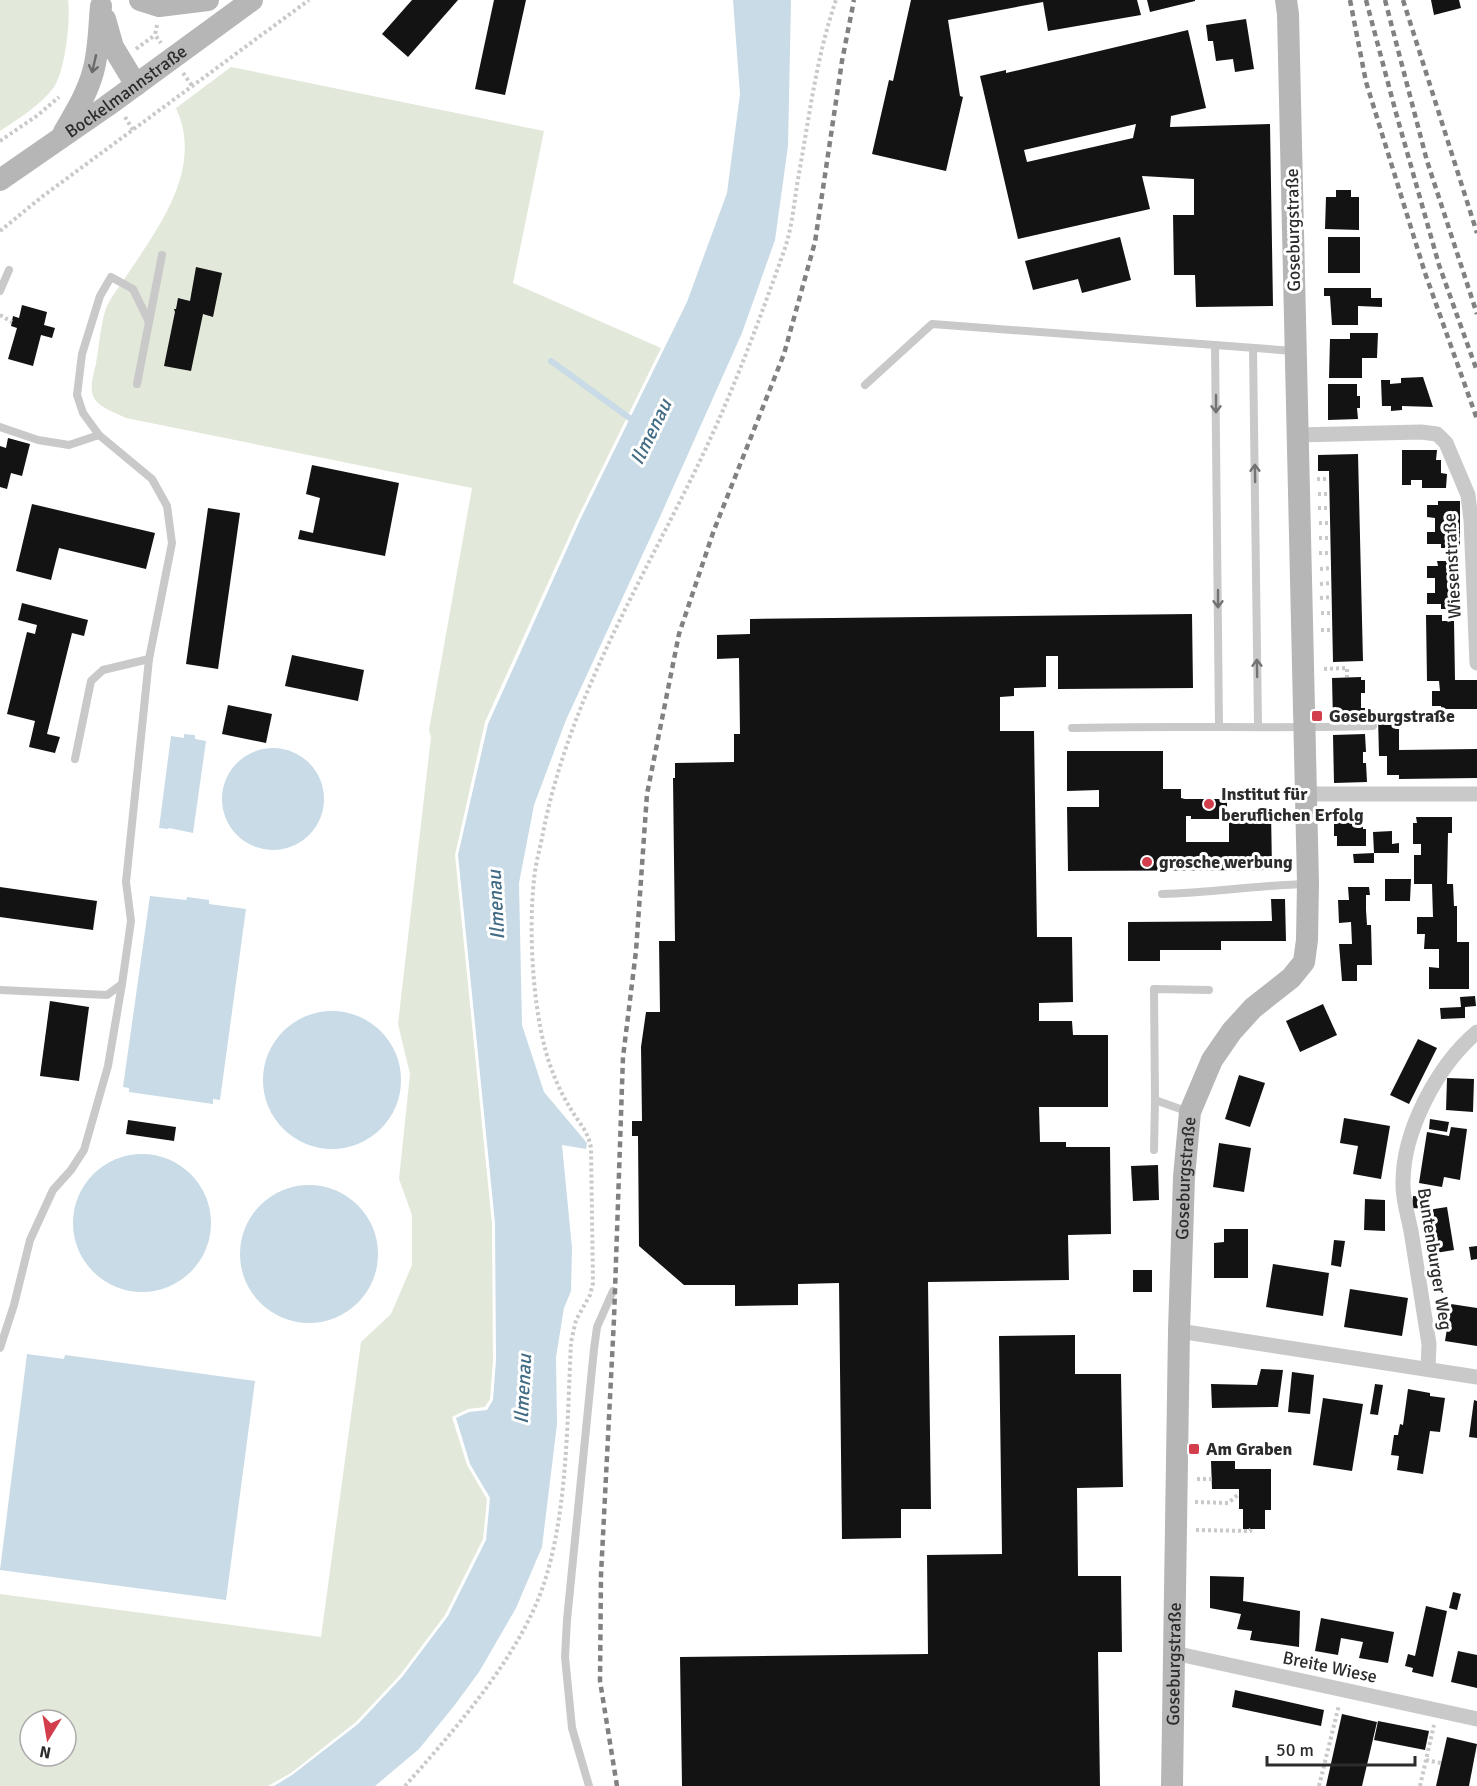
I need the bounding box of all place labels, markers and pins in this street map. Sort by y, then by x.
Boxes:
place label: Goseburgstraße [1329,705,1455,727]
marker: Goseburgstraße [1310,709,1324,723]
place label: Institut für beruflichen Erfolg [1221,783,1364,826]
marker: Institut für beruflichen Erfolg [1202,797,1216,811]
place label: grosche werbung [1159,851,1293,873]
marker: grosche werbung [1140,855,1154,869]
place label: Am Graben [1206,1438,1293,1460]
marker: Am Graben [1187,1442,1201,1456]

